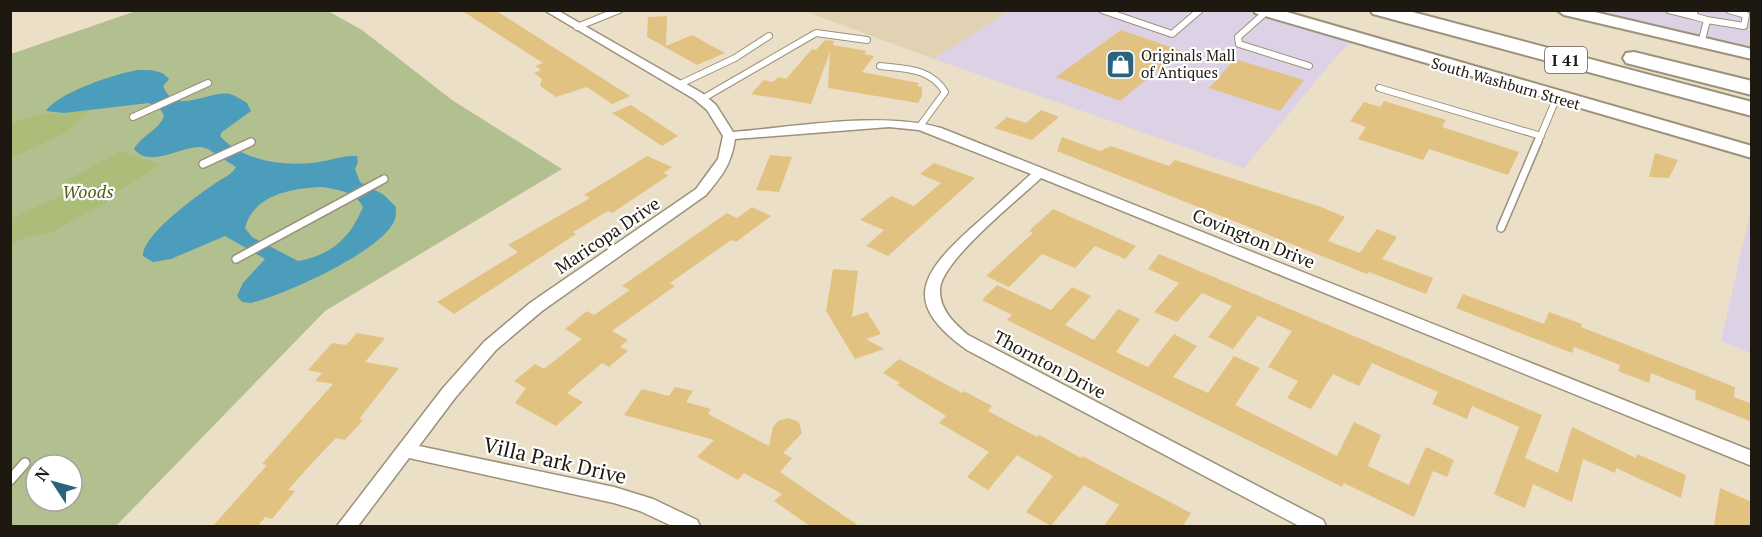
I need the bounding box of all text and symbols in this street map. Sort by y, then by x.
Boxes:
place label: Originals Mall of Antiques [1141,45,1236,82]
road number: I 41 [1545,47,1587,73]
shop icon: Originals Mall of Antiques [1104,48,1136,80]
street label: South Washburn Street [1429,52,1583,114]
park label: Woods [62,179,114,203]
street label: Maricopa Drive [550,191,664,279]
street label: Covington Drive [1189,203,1319,273]
street label: Thornton Drive [990,324,1110,404]
street label: Villa Park Drive [481,430,629,490]
north arrow [24,453,84,513]
text: N [29,463,54,486]

